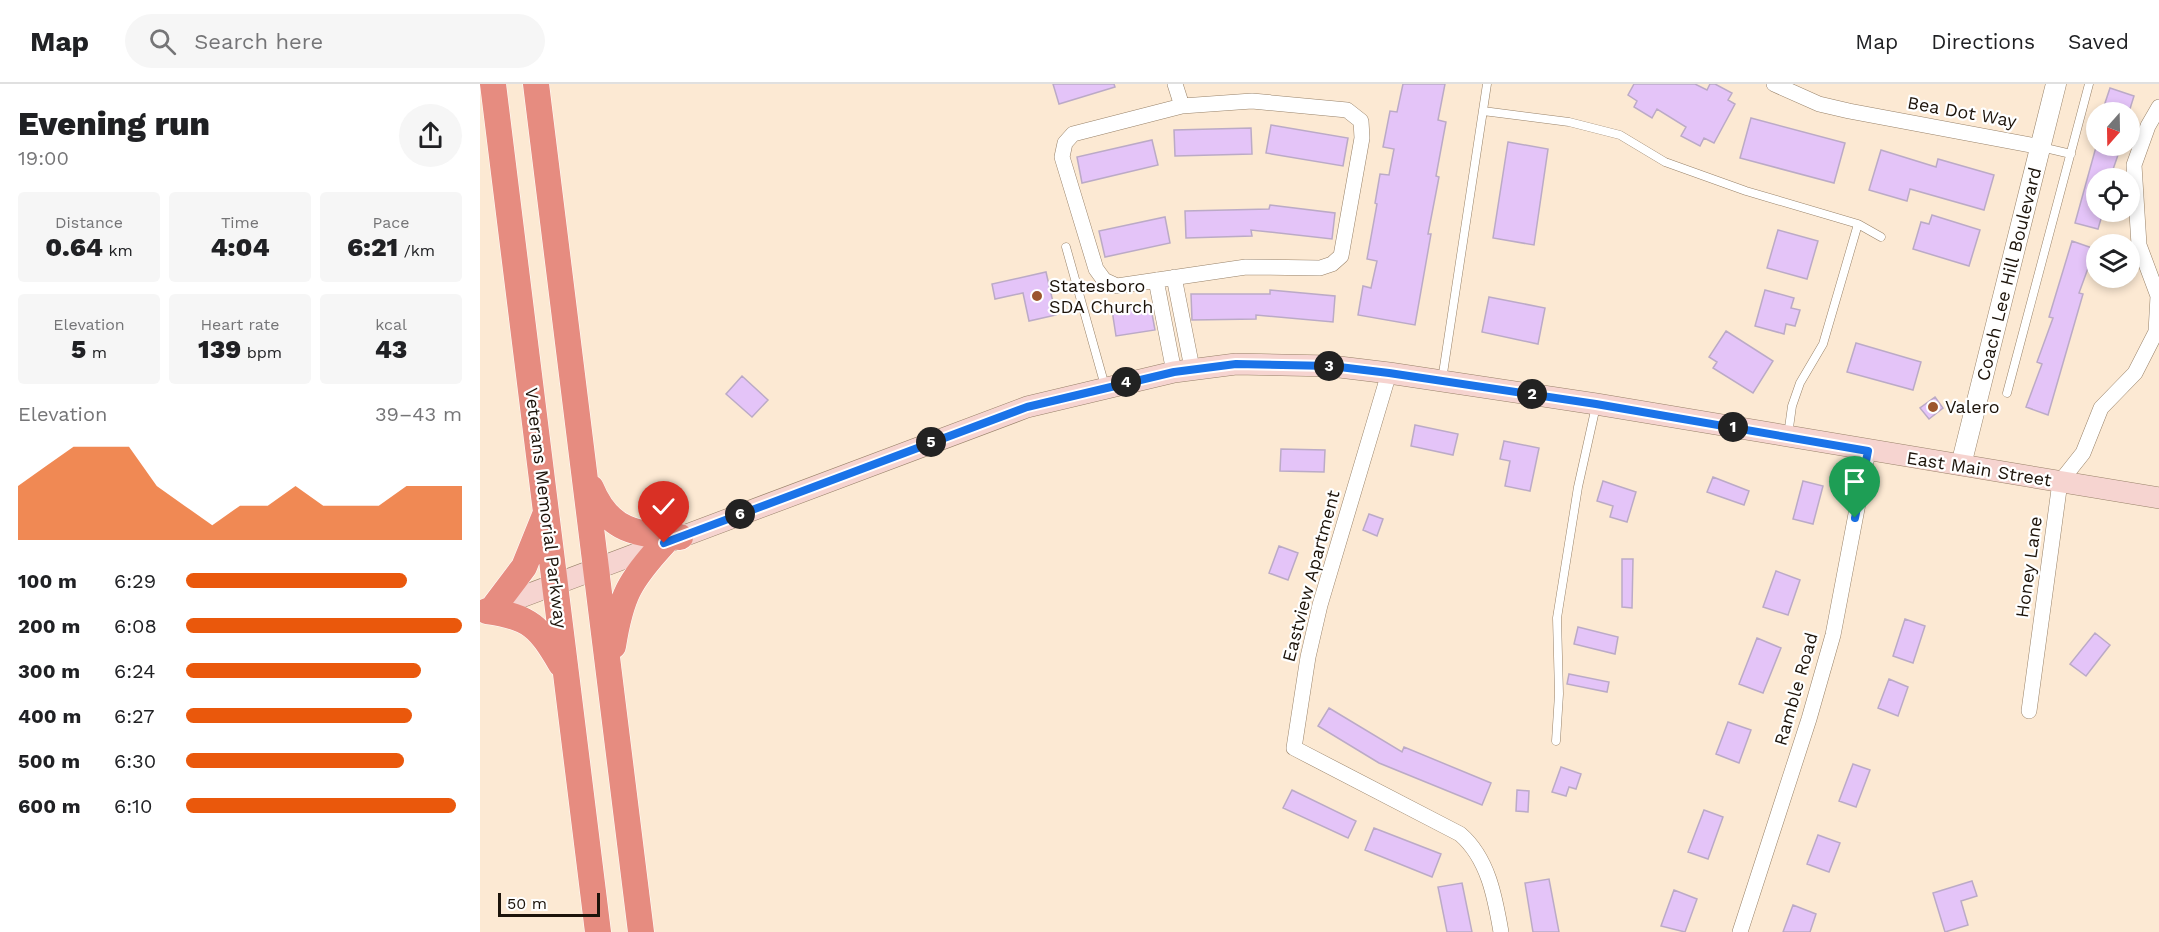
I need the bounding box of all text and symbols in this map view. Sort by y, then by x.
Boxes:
search box [125,14,545,68]
text: Map [30,25,89,58]
icon: search [146,25,179,58]
text: Search here [194,29,323,54]
text: Map [1855,29,1898,54]
text: Directions [1931,29,2035,54]
text: Saved [2068,29,2129,54]
street label: Bea Dot Way [1906,92,2019,132]
north arrow [2086,102,2140,156]
map controls [2086,102,2140,288]
text: Evening run [18,104,210,143]
button: share [399,104,462,167]
text: 19:00 [18,146,69,170]
street label: Coach Lee Hill Boulevard [1972,165,2045,383]
button: locate [2086,168,2140,222]
text: Distance [55,213,123,232]
text: Time [221,213,259,232]
text: Pace [372,213,410,232]
text: 0.64 [45,232,103,262]
text: 4:04 [210,232,270,262]
text: 6:21 [347,232,398,262]
button: layers [2086,234,2140,288]
text: km [103,241,133,260]
text: /km [398,241,435,260]
place label: Statesboro SDA Church [1049,275,1153,317]
marker: Statesboro SDA Church [1030,289,1044,303]
text: Elevation [53,315,125,334]
text: Heart rate [200,315,280,334]
text: kcal [375,315,407,334]
text: 5 [71,334,86,364]
text: 139 [198,334,241,364]
text: 43 [375,334,407,364]
text: m [86,343,107,362]
text: bpm [241,343,282,362]
pin: 3 [1314,351,1344,381]
text: 3 [1324,356,1334,375]
pin: 4 [1111,367,1141,397]
text: 4 [1121,372,1131,391]
pin: 2 [1517,379,1547,409]
text: 2 [1527,384,1537,403]
street label: Veterans Memorial Parkway [521,386,572,630]
place label: Valero [1945,396,2000,417]
marker: Valero [1926,400,1940,414]
text: Elevation [18,402,107,426]
text: 39–43 m [375,402,462,426]
pin: 1 [1718,412,1748,442]
text: 1 [1730,417,1736,436]
pin: 5 [916,427,946,457]
text: 5 [926,432,936,451]
street label: East Main Street [1905,447,2054,490]
pin [1829,456,1880,518]
icon: arrive [1838,465,1871,498]
pin [638,481,689,543]
street label: Eastview Apartment [1277,487,1344,664]
icon: check [647,490,680,523]
pin: 6 [725,499,755,529]
text: 6 [735,504,745,523]
street label: Honey Lane [2011,515,2046,619]
text: 100 m [18,569,77,593]
text: 6:29 [114,569,156,593]
text: 200 m [18,614,80,638]
text: 6:08 [114,614,157,638]
street label: Ramble Road [1769,630,1822,748]
text: 300 m [18,659,80,683]
text: 6:24 [114,659,155,683]
text: 400 m [18,704,81,728]
text: 6:27 [114,704,155,728]
text: 500 m [18,749,80,773]
text: 6:30 [114,749,156,773]
text: 600 m [18,794,81,818]
text: 6:10 [114,794,152,818]
scale bar [498,890,600,918]
text: 50 m [507,894,547,913]

